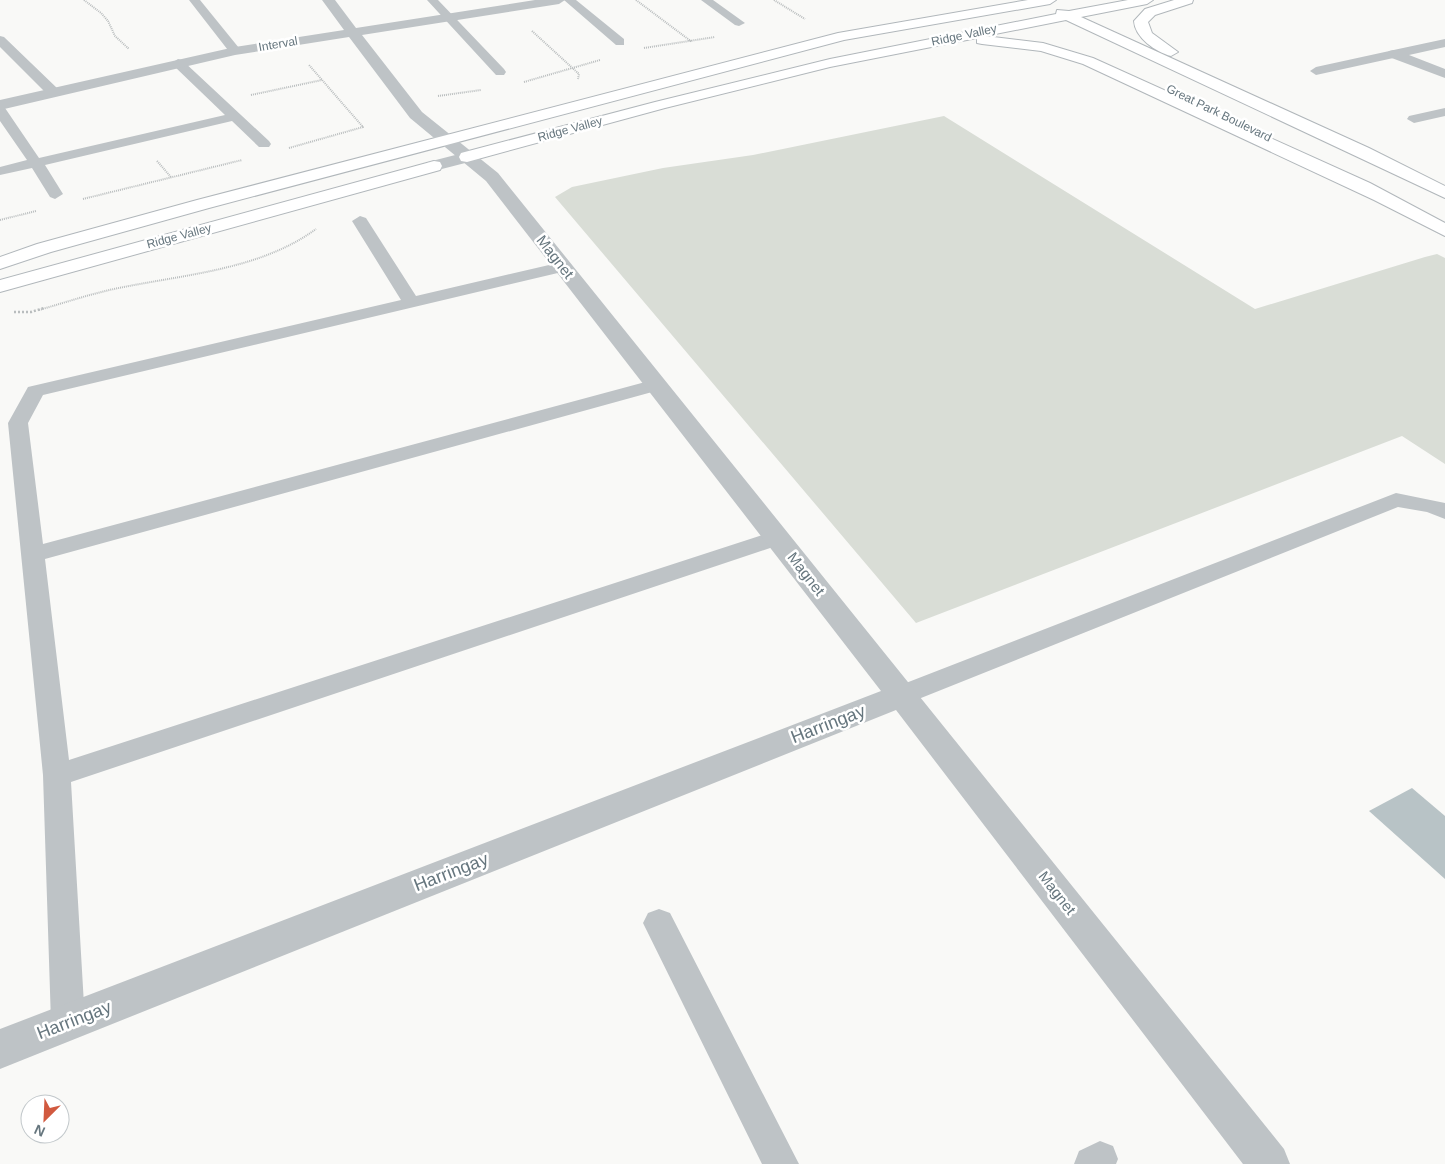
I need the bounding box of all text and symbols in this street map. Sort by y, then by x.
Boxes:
street label: Ridge Valley [930,21,998,49]
street label: Interval [257,34,299,54]
street label: Great Park Boulevard [1164,81,1274,145]
street label: Ridge Valley [536,114,604,144]
street label: Ridge Valley [145,221,213,251]
street label: Magnet [533,232,578,282]
street label: Magnet [784,549,829,599]
street label: Harringay [788,701,868,747]
street label: Harringay [411,849,491,895]
street label: Magnet [1035,868,1080,918]
street label: Harringay [34,997,114,1043]
north arrow [20,1094,70,1144]
text: N [32,1122,48,1140]

